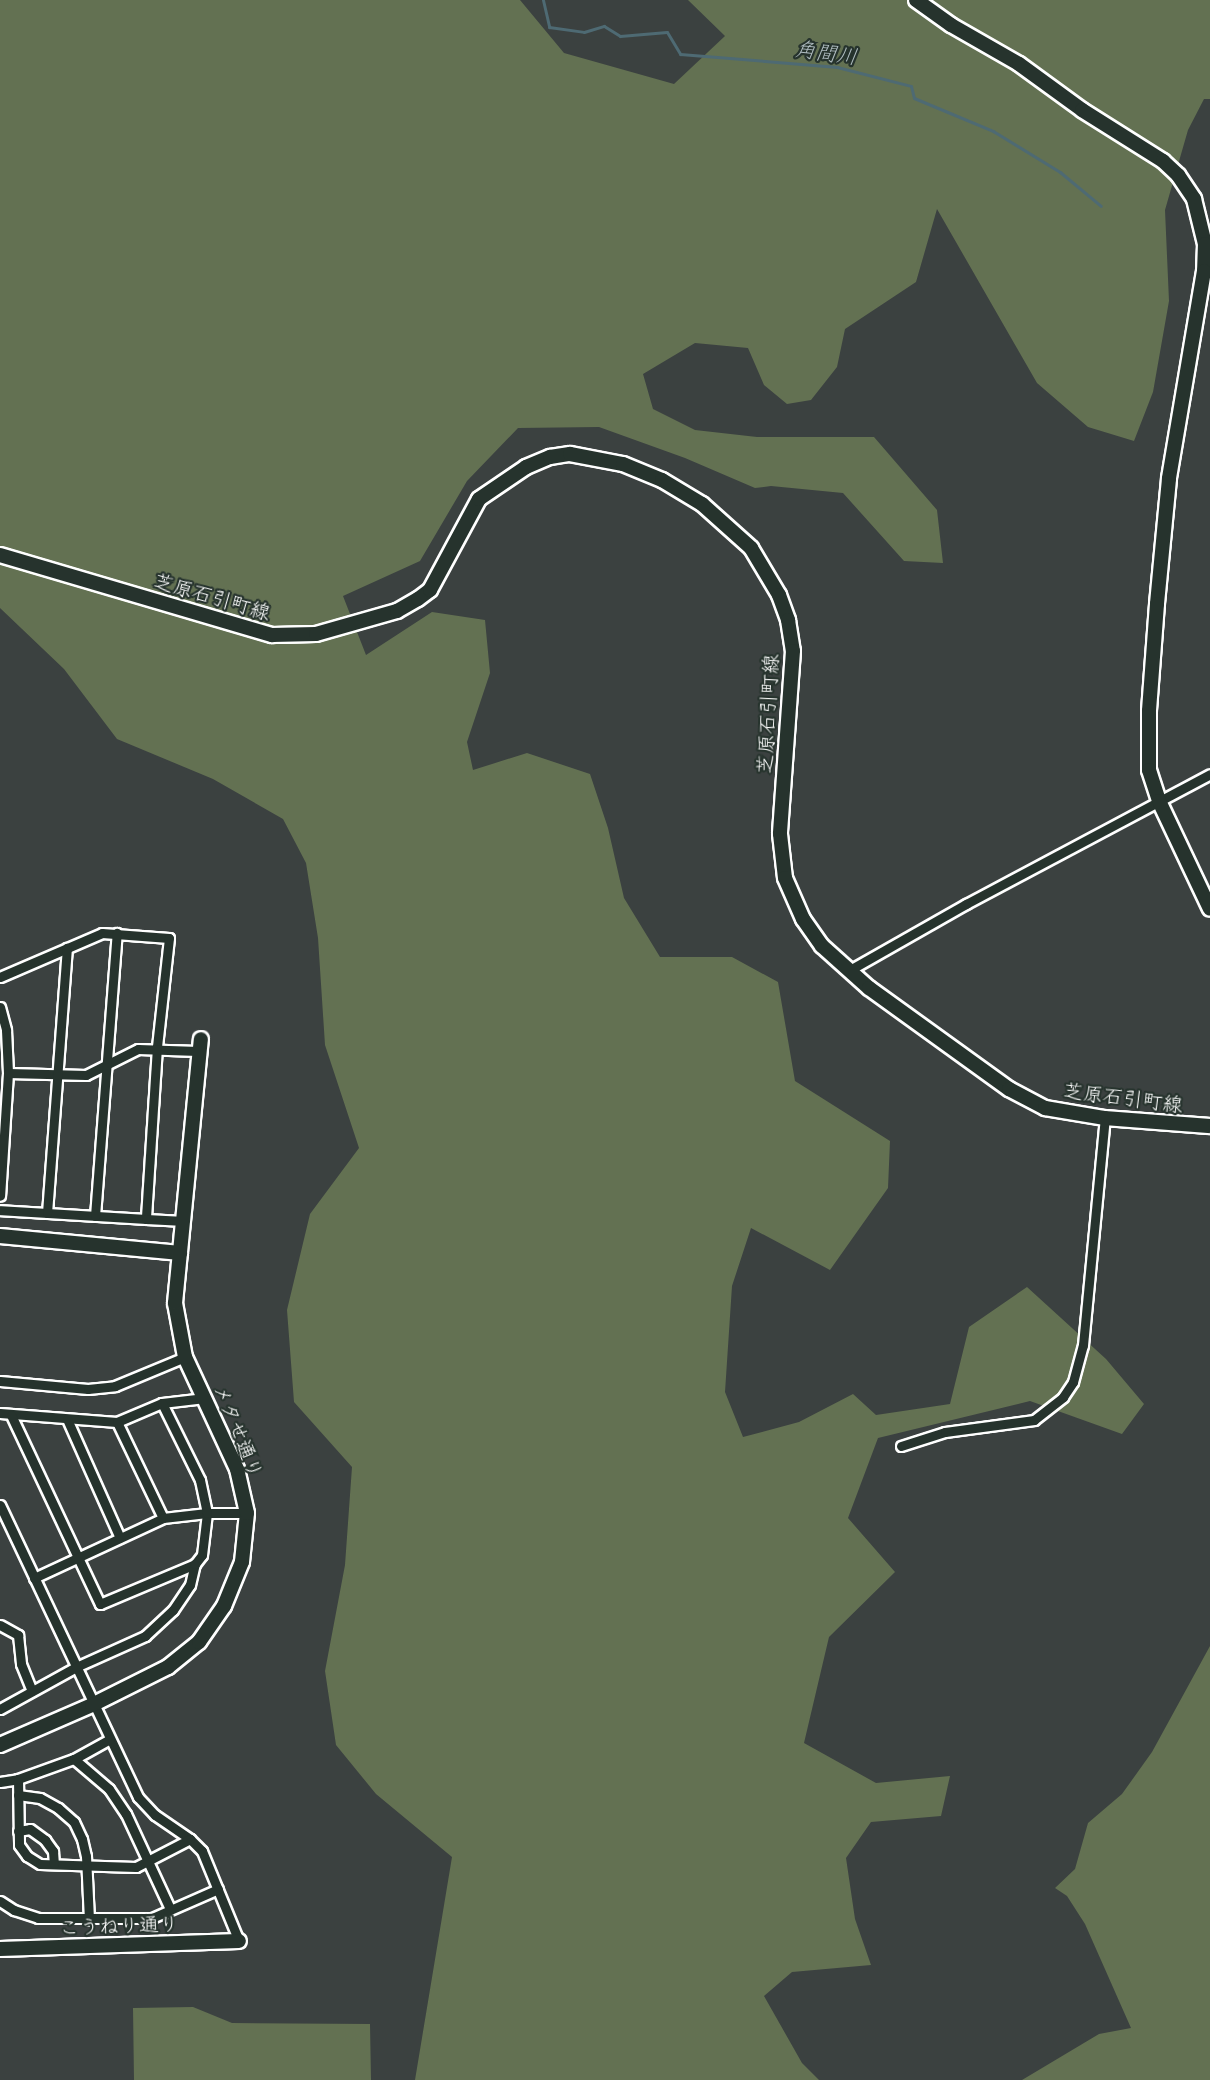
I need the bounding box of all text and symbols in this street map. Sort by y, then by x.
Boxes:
water label: 角間川 [793,36,859,70]
street label: 芝原石引町線 [151,569,273,625]
street label: 芝原石引町線 [753,653,783,775]
street label: 芝原石引町線 [1062,1079,1184,1117]
street label: メタせ通り [208,1380,268,1482]
street label: こうねり通り [59,1912,179,1940]

